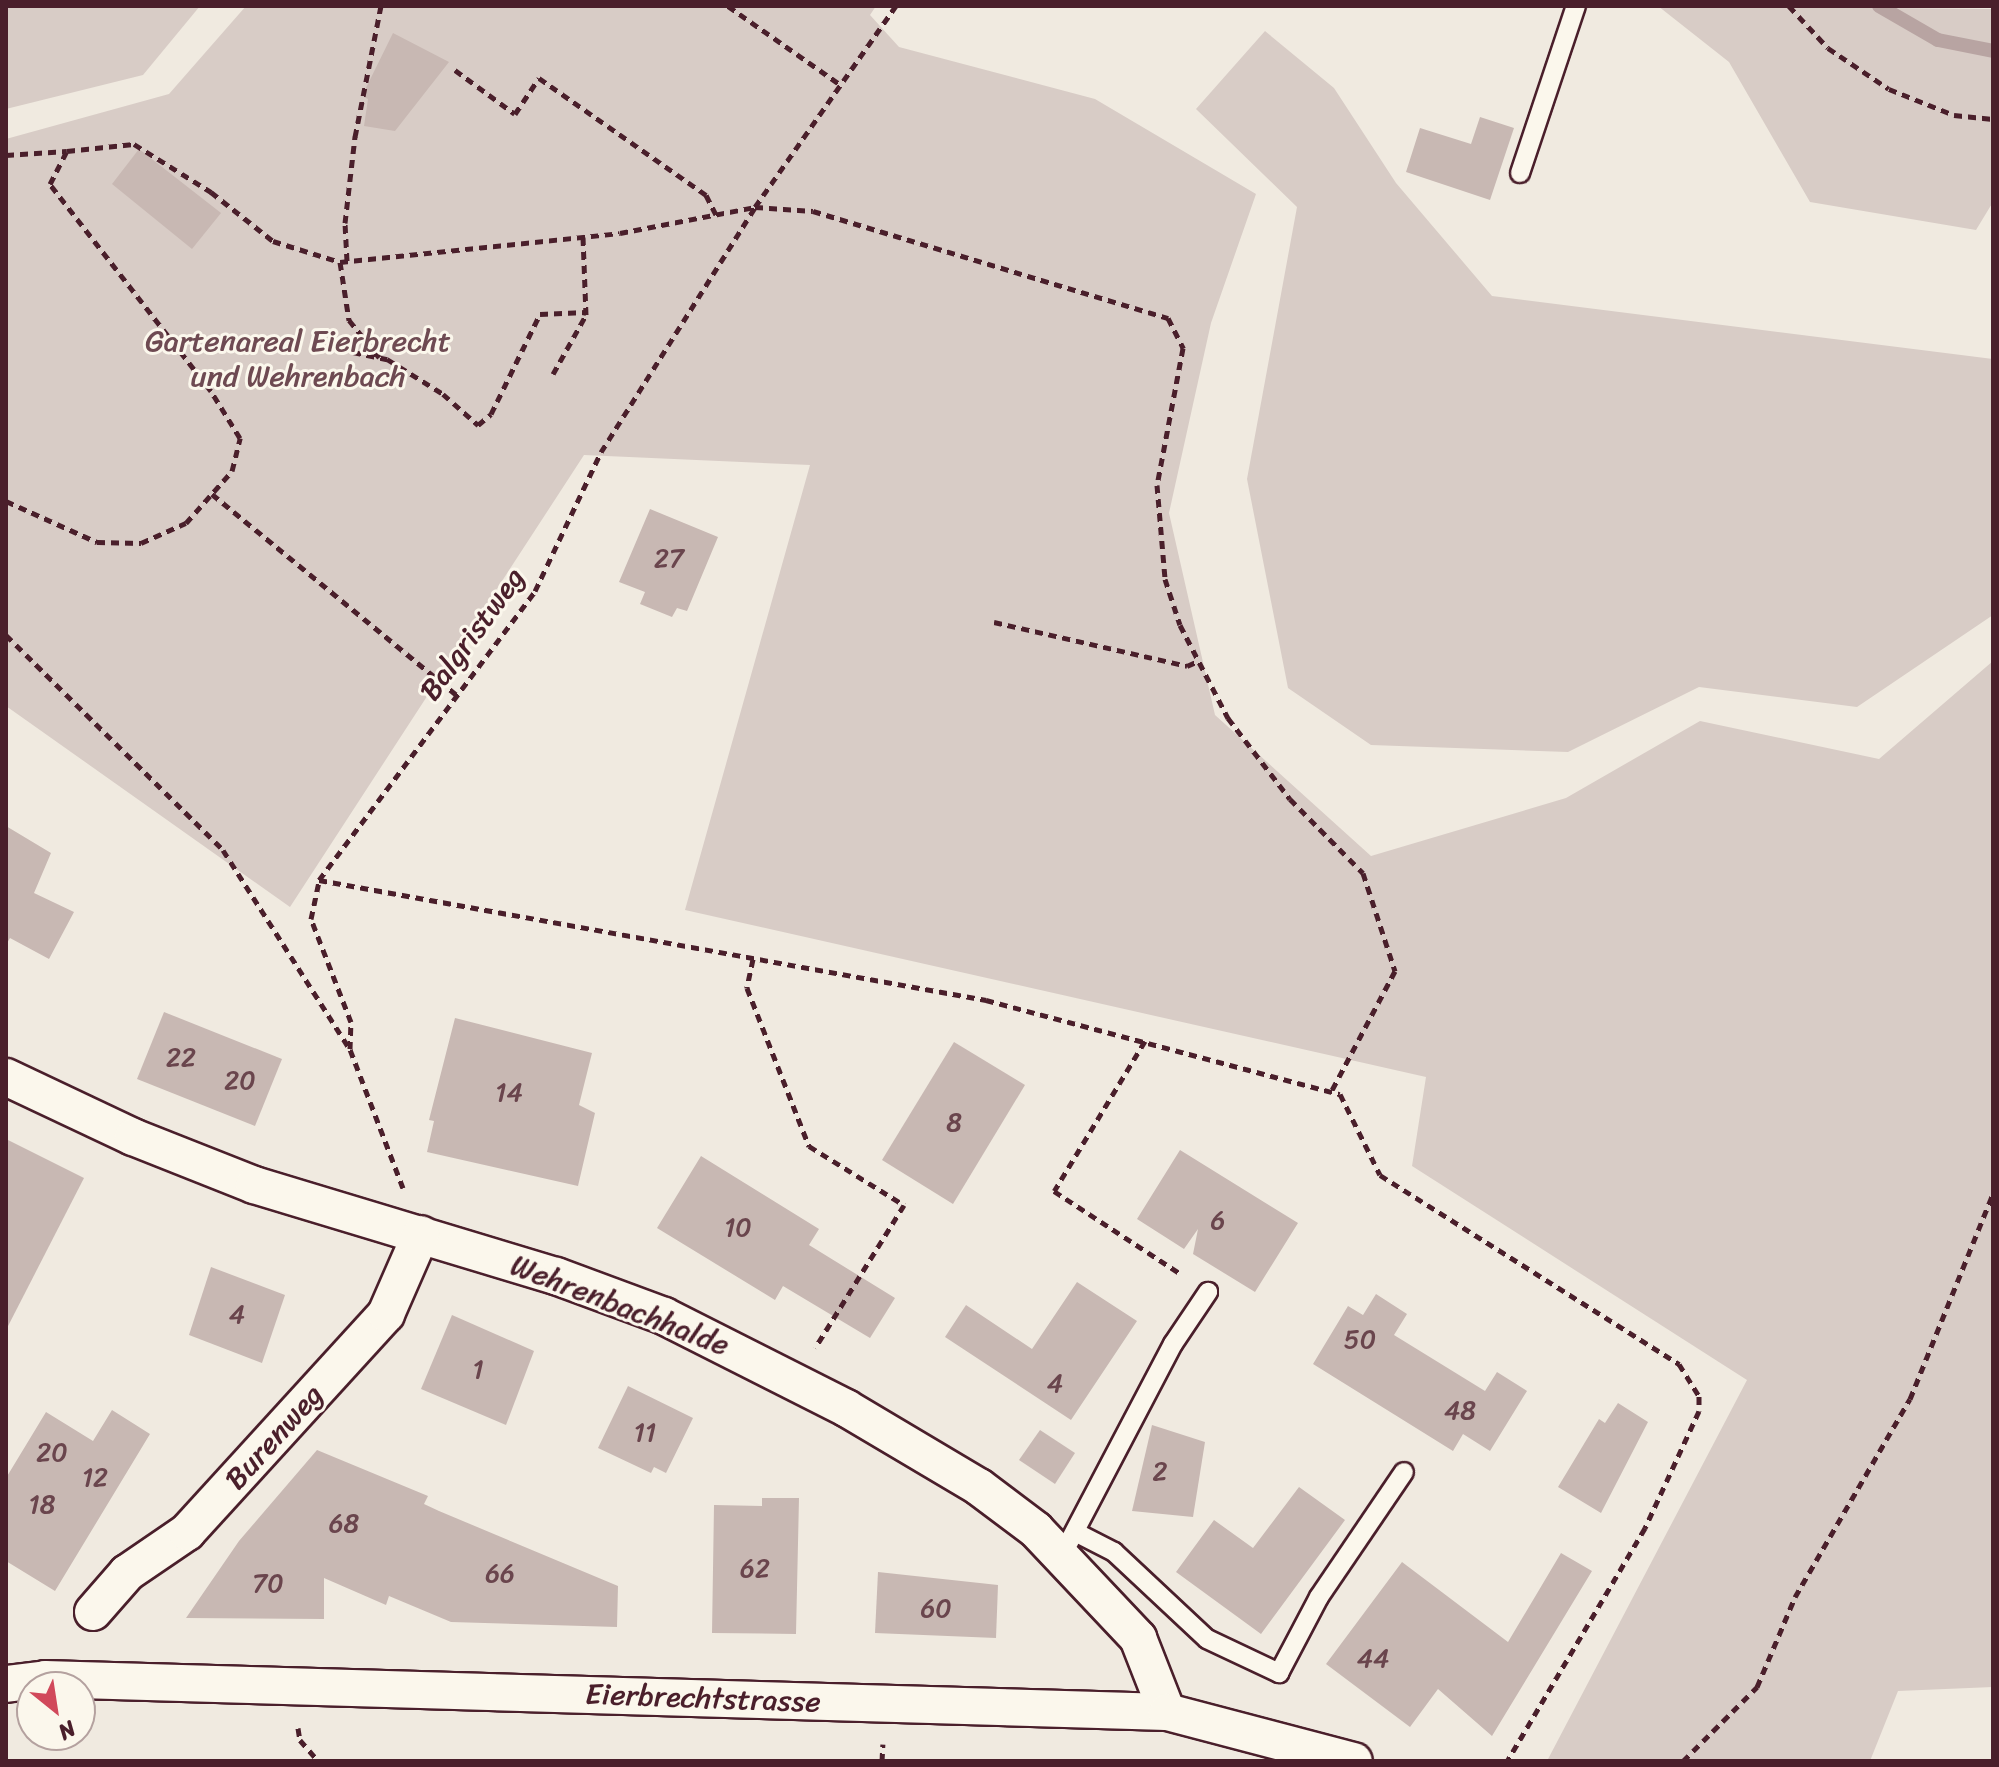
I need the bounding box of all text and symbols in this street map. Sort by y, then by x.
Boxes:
park label: Gartenareal Eierbrecht und Wehrenbach [146,323,450,394]
house number: 27 [654,543,684,575]
street label: Balgristweg [412,561,532,707]
house number: 22 [166,1042,196,1074]
house number: 20 [224,1065,256,1097]
house number: 14 [495,1077,523,1109]
house number: 8 [946,1107,962,1139]
house number: 6 [1211,1205,1225,1237]
house number: 10 [724,1212,752,1244]
street label: Wehrenbachhalde [506,1247,734,1363]
house number: 4 [229,1299,245,1331]
house number: 50 [1344,1324,1376,1356]
house number: 1 [472,1354,484,1386]
house number: 4 [1047,1368,1063,1400]
street label: Burenweg [217,1377,331,1497]
house number: 48 [1444,1395,1476,1427]
house number: 11 [634,1417,656,1449]
house number: 20 [36,1437,68,1469]
house number: 2 [1152,1456,1168,1488]
house number: 12 [82,1462,108,1494]
house number: 18 [29,1489,55,1521]
house number: 68 [329,1508,359,1540]
house number: 62 [740,1553,770,1585]
house number: 66 [485,1558,515,1590]
house number: 70 [252,1568,284,1600]
house number: 60 [920,1593,952,1625]
house number: 44 [1357,1643,1389,1675]
north arrow [16,1671,96,1751]
street label: Eierbrechtstrasse [585,1676,821,1720]
text: N [51,1710,84,1751]

